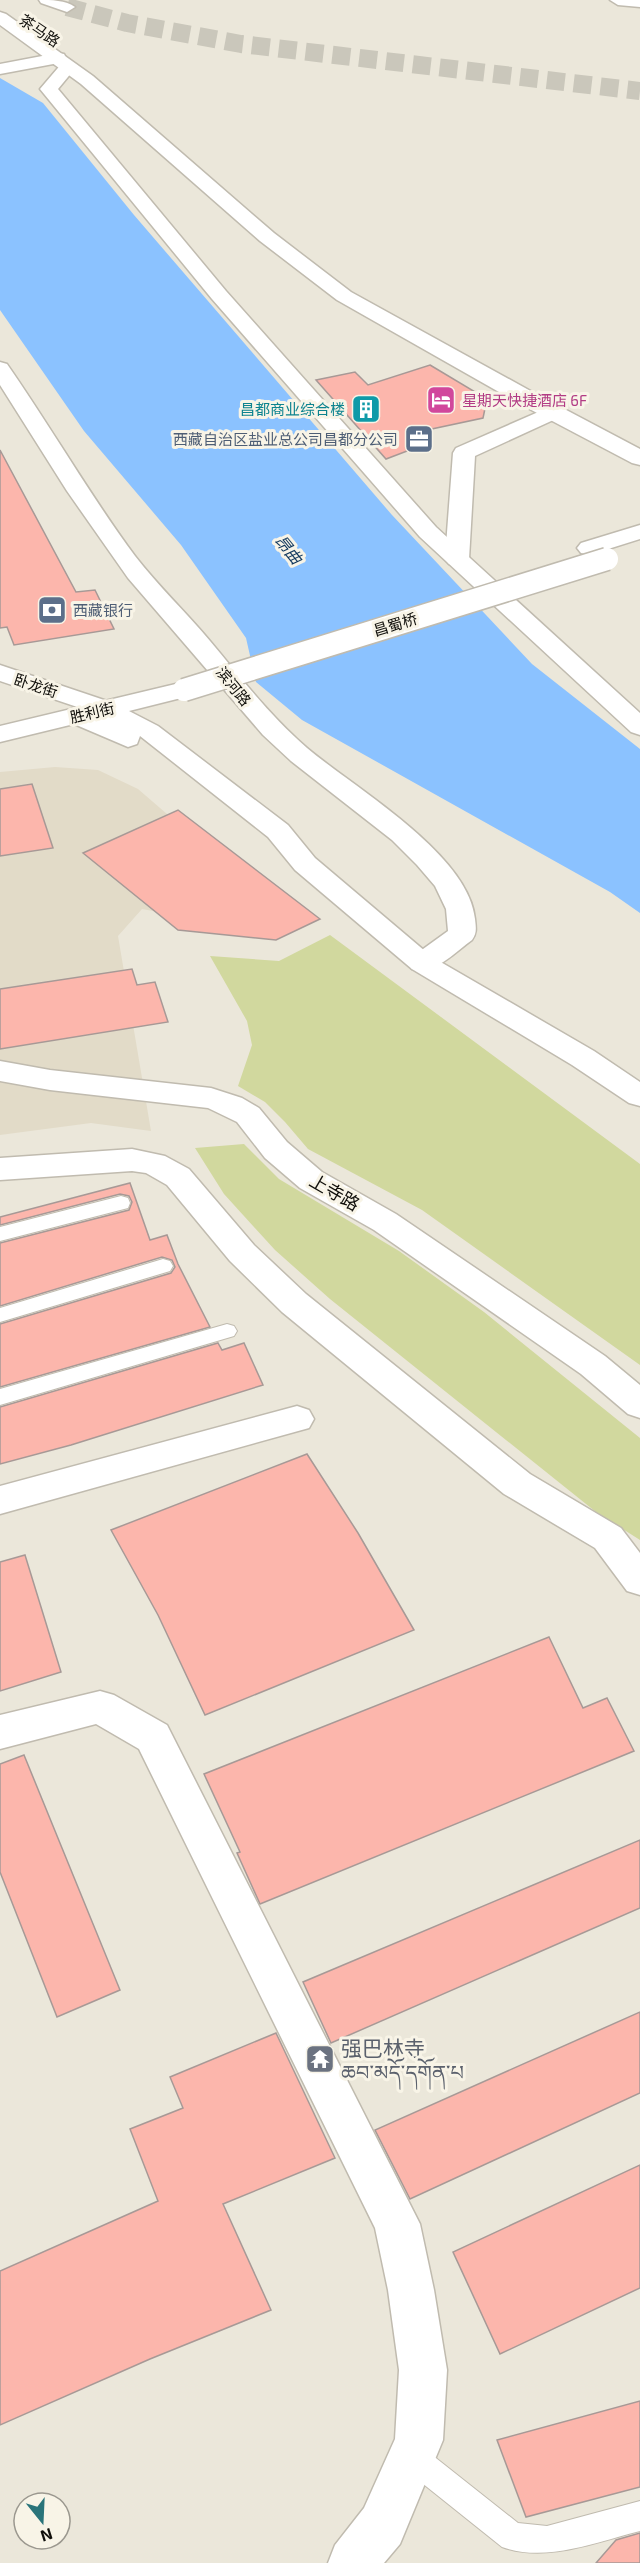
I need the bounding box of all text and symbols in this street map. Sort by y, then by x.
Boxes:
street label: 茶马路 [16,10,64,50]
hotel icon: 星期天快捷酒店 6F [425,384,457,416]
place label: 星期天快捷酒店 6F [462,391,587,409]
building icon: 昌都商业综合楼 [350,393,382,425]
place label: 昌都商业综合楼 [240,400,345,418]
office icon: 西藏自治区盐业总公司昌都分公司 [403,423,435,455]
place label: 西藏自治区盐业总公司昌都分公司 [173,430,398,448]
water label: 昂曲 [272,531,308,569]
bank icon: 西藏银行 [36,594,68,626]
place label: 西藏银行 [73,601,133,619]
street label: 昌蜀桥 [371,609,419,639]
street label: 滨河路 [213,663,255,709]
street label: 卧龙街 [12,669,60,701]
street label: 胜利街 [68,698,116,726]
street label: 上寺路 [306,1169,364,1215]
place label: 强巴林寺 ཆབ་མདོ་དགོན་པ [341,2035,464,2090]
temple icon: 强巴林寺 ཆབ་མདོ་དགོན་པ [304,2043,336,2075]
north arrow [12,2491,72,2551]
text: N [38,2525,55,2547]

